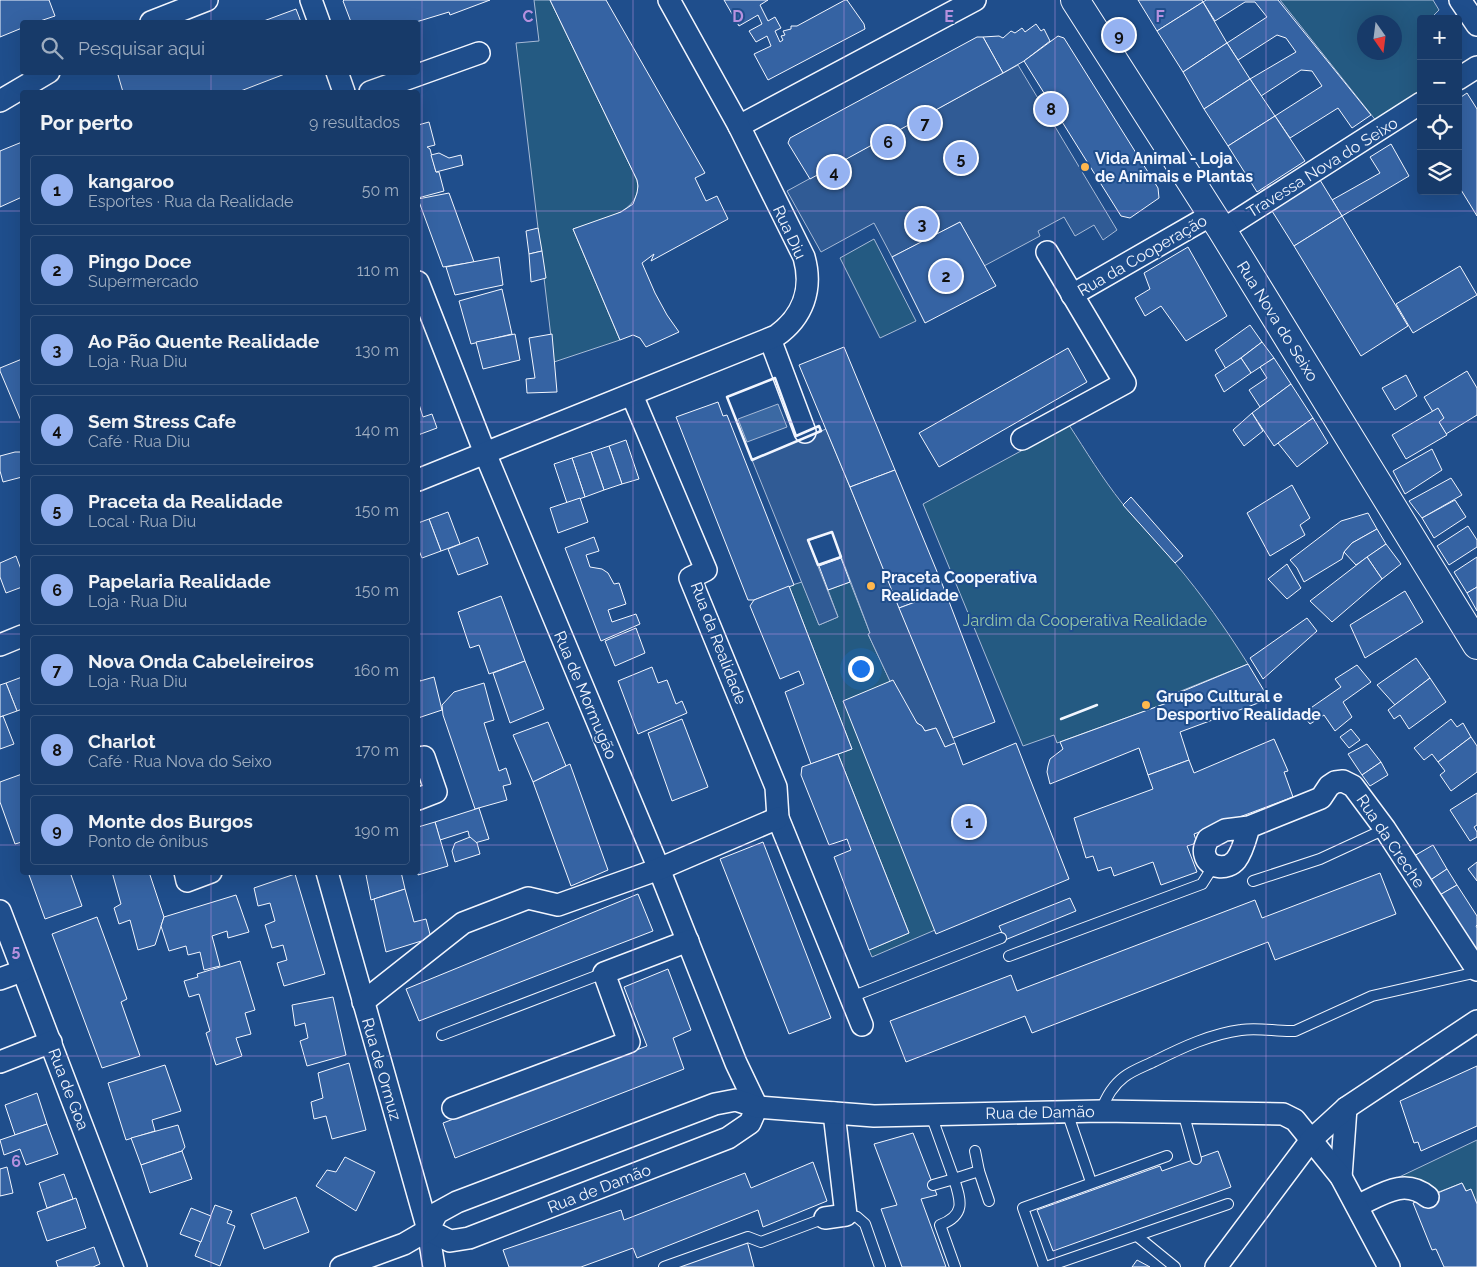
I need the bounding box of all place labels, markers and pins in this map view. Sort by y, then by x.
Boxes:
pin: 9 [1103,16,1135,54]
pin: 8 [1035,90,1067,128]
pin: 7 [909,104,941,142]
pin: 6 [872,123,904,161]
pin: 5 [945,139,977,177]
place label: Vida Animal - Loja de Animais e Plantas [1095,149,1253,186]
pin: 4 [818,153,850,191]
marker: Vida Animal - Loja de Animais e Plantas [1079,161,1091,173]
pin: 3 [906,205,938,243]
pin: 2 [930,257,962,295]
place label: Praceta Cooperativa Realidade [881,568,1037,605]
marker: Praceta Cooperativa Realidade [865,580,877,592]
place label: Grupo Cultural e Desportivo Realidade [1156,687,1321,724]
marker: Grupo Cultural e Desportivo Realidade [1140,699,1152,711]
pin: 1 [953,803,985,841]

